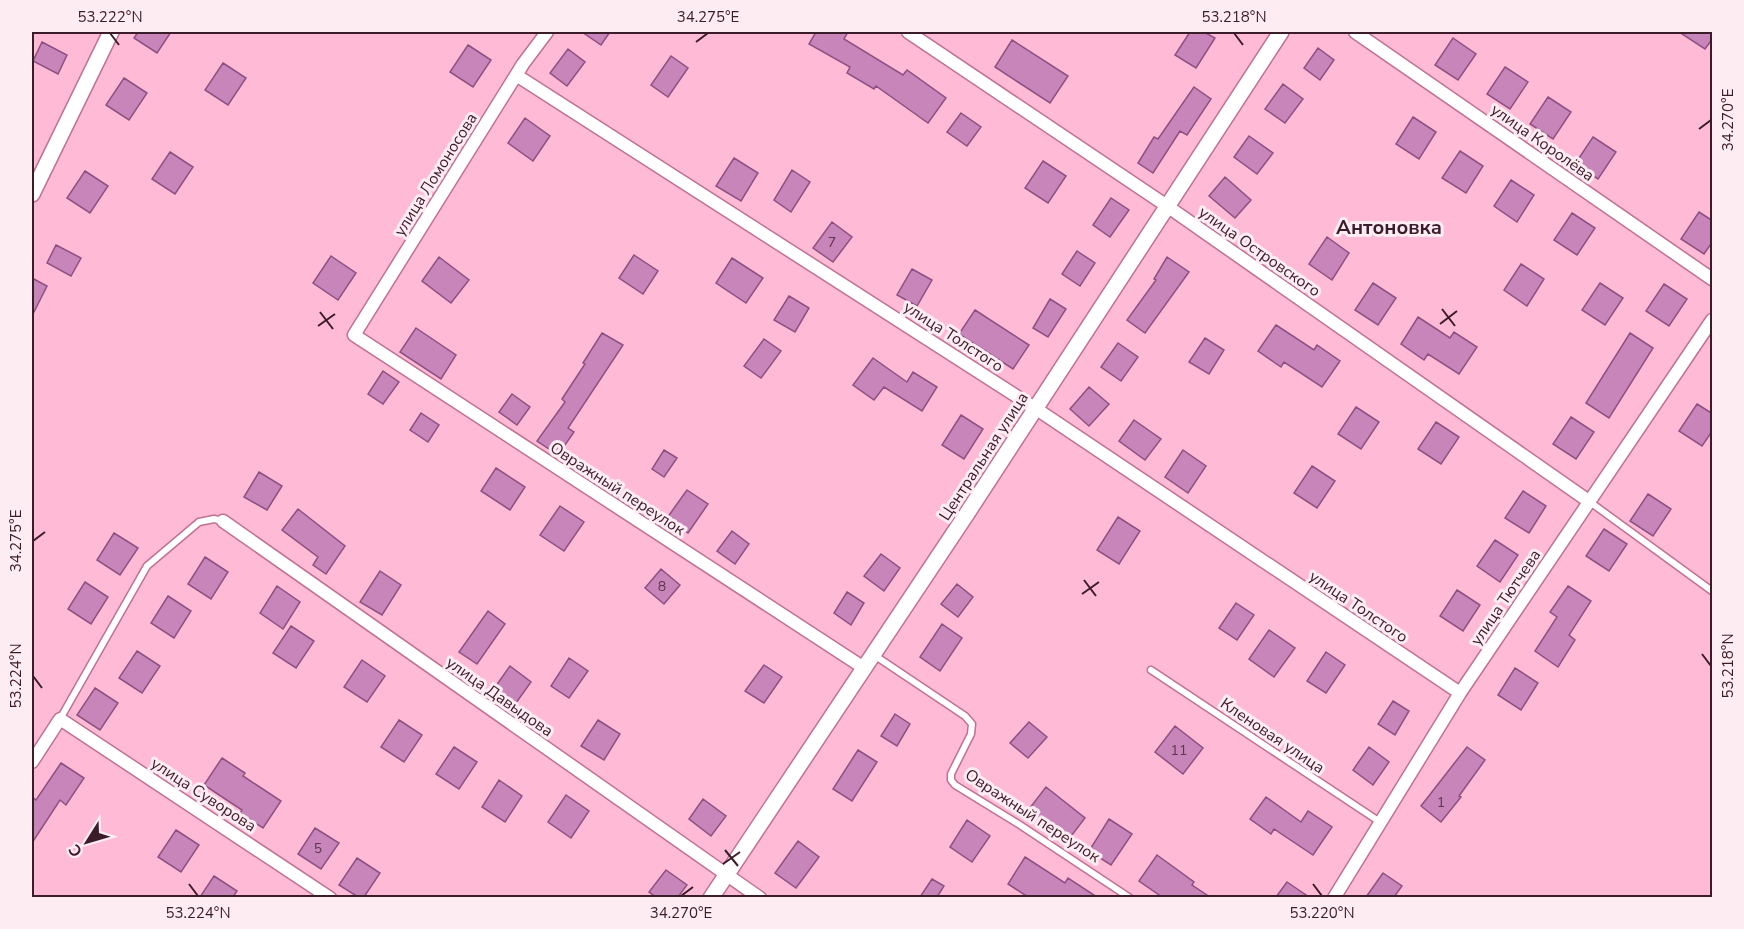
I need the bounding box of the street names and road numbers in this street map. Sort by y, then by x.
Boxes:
street label: улица Королёва [1486,99,1599,187]
street label: улица Ломоносова [389,109,483,240]
street label: улица Островского [1194,201,1325,302]
street label: улица Толстого [899,296,1008,377]
street label: Центральная улица [934,388,1034,525]
street label: Овражный переулок [546,437,690,541]
street label: улица Тютчева [1466,545,1546,650]
street label: улица Толстого [1305,566,1412,648]
street label: улица Давыдова [441,652,557,742]
street label: Кленовая улица [1216,693,1329,779]
street label: улица Суворова [147,753,260,837]
street label: Овражный переулок [961,764,1105,868]

